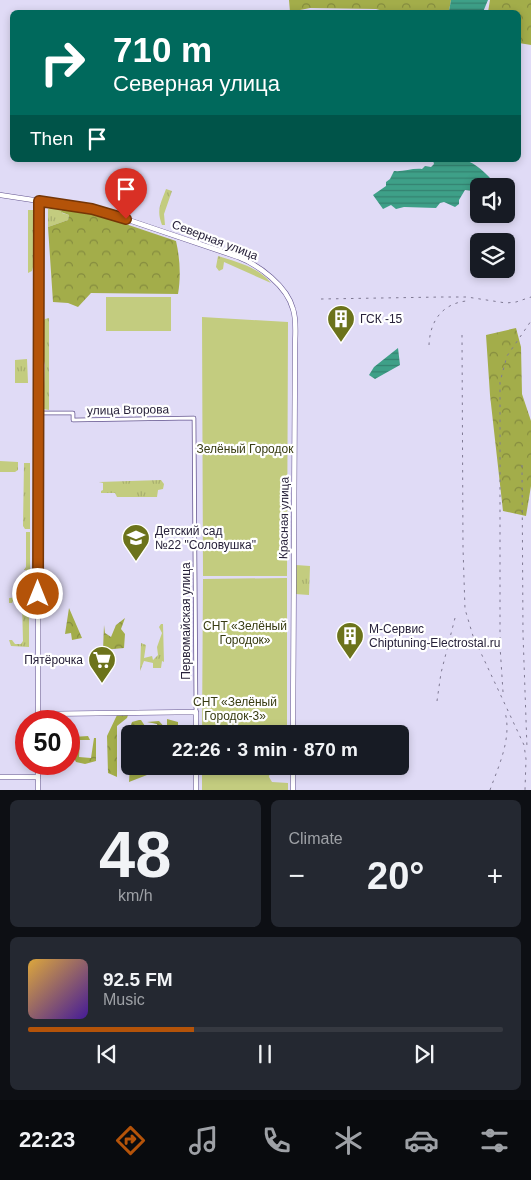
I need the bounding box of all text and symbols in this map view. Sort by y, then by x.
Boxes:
icon: right [30,30,95,95]
text: 710 m [113,30,212,69]
text: Северная улица [113,71,280,96]
icon: arrive [83,125,111,153]
text: Then [30,128,73,149]
pin [105,168,147,219]
icon: arrive [112,175,140,203]
map controls [470,178,515,278]
button: sound [470,178,515,223]
street label: Северная улица [170,217,260,263]
button: layers [470,233,515,278]
building icon: ГСК -15 [326,304,356,343]
place label: ГСК -15 [360,312,403,326]
street label: улица Второва [87,402,170,418]
park label: Зелёный Городок [197,442,294,456]
street label: Красная улица [276,476,292,559]
school or university icon: Детский сад №22 "Соловушка" [121,523,151,562]
place label: Детский сад №22 "Соловушка" [155,524,256,552]
street label: Первомайская улица [179,562,193,680]
position arrow [11,567,63,619]
park label: СНТ «Зелёный Городок» [203,619,287,647]
building icon: M-Сервис Chiptuning-Electrostal.ru [335,621,365,660]
place label: M-Сервис Chiptuning-Electrostal.ru [369,622,500,650]
supermarket icon: Пятёрочка [87,645,117,684]
place label: Пятёрочка [24,653,83,667]
park label: СНТ «Зелёный Городок-3» [193,695,277,723]
speed limit sign: 50 [15,710,80,775]
text: 22:26 · 3 min · 870 m [172,739,358,760]
text: 48 [99,818,171,891]
text: Climate [289,830,343,847]
text: 20° [367,855,424,897]
text: − [289,860,305,891]
text: + [487,860,503,891]
text: km/h [118,887,153,904]
text: 92.5 FM [103,969,173,990]
text: Music [103,991,145,1008]
icon: previous [93,1040,121,1068]
icon: pause [251,1040,279,1068]
icon: next [410,1040,438,1068]
icon: directions [113,1123,148,1158]
icon: music [186,1123,221,1158]
icon: phone [259,1123,294,1158]
icon: climate [331,1123,366,1158]
icon: car [404,1123,439,1158]
icon: filters [477,1123,512,1158]
text: 22:23 [19,1127,75,1152]

